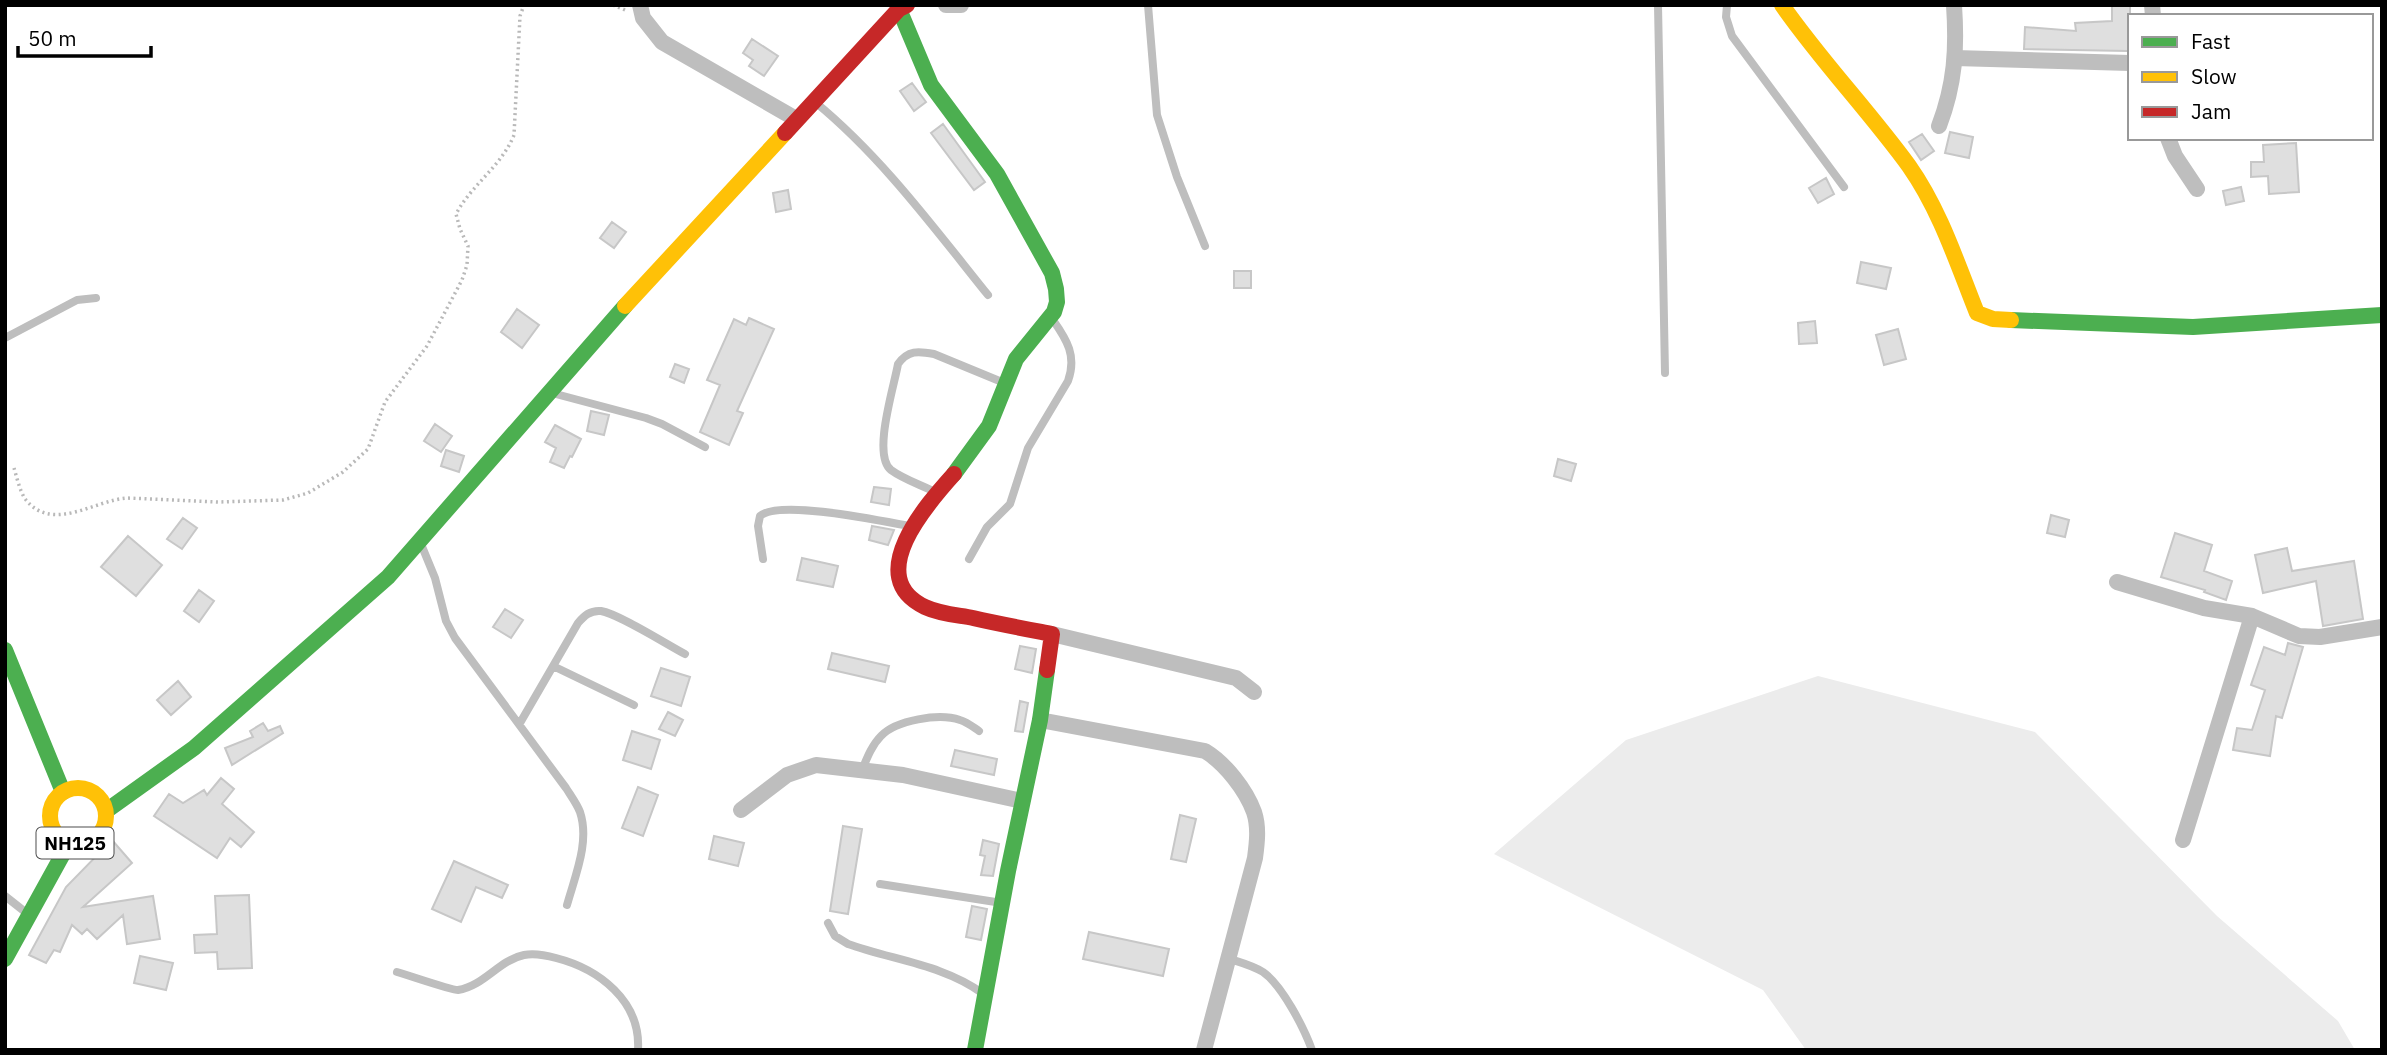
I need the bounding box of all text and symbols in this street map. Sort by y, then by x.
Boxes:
scale bar [18,14,150,58]
legend [2128,14,2373,140]
text: 50 m [28,24,77,52]
text: Fast [2191,27,2231,55]
text: Slow [2191,62,2237,90]
text: Jam [2191,97,2231,125]
road number: NH125 [36,828,114,858]

